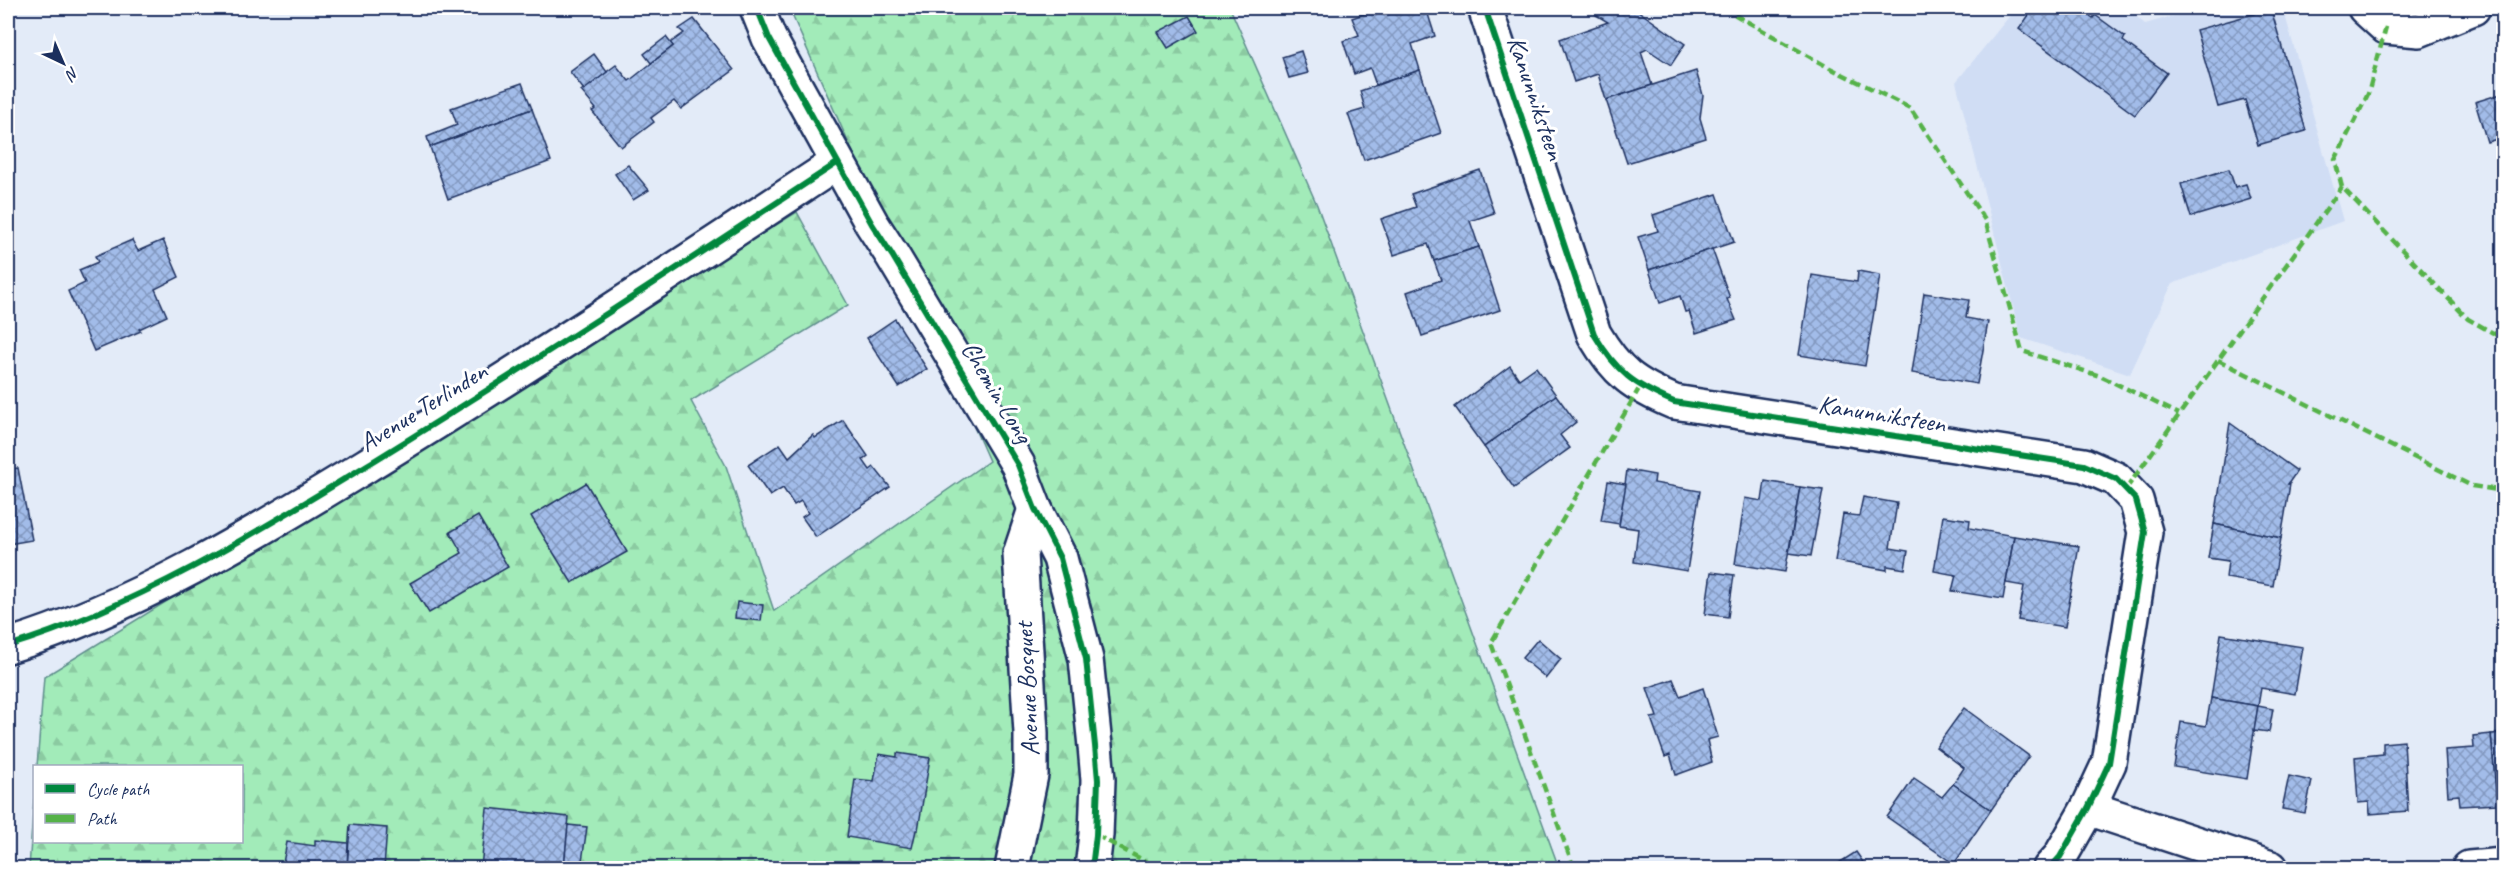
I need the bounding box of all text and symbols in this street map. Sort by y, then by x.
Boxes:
street label: Kanunniksteen [1499,32,1573,165]
north arrow [33,33,93,93]
text: N [60,62,83,86]
street label: Chemin Long [954,335,1041,450]
street label: Avenue Terlinden [353,354,494,459]
street label: Kanunniksteen [1816,388,1949,441]
street label: Avenue Bosquet [1007,619,1047,757]
legend [33,765,243,843]
text: Cycle path [87,778,150,800]
text: Path [87,808,117,830]

